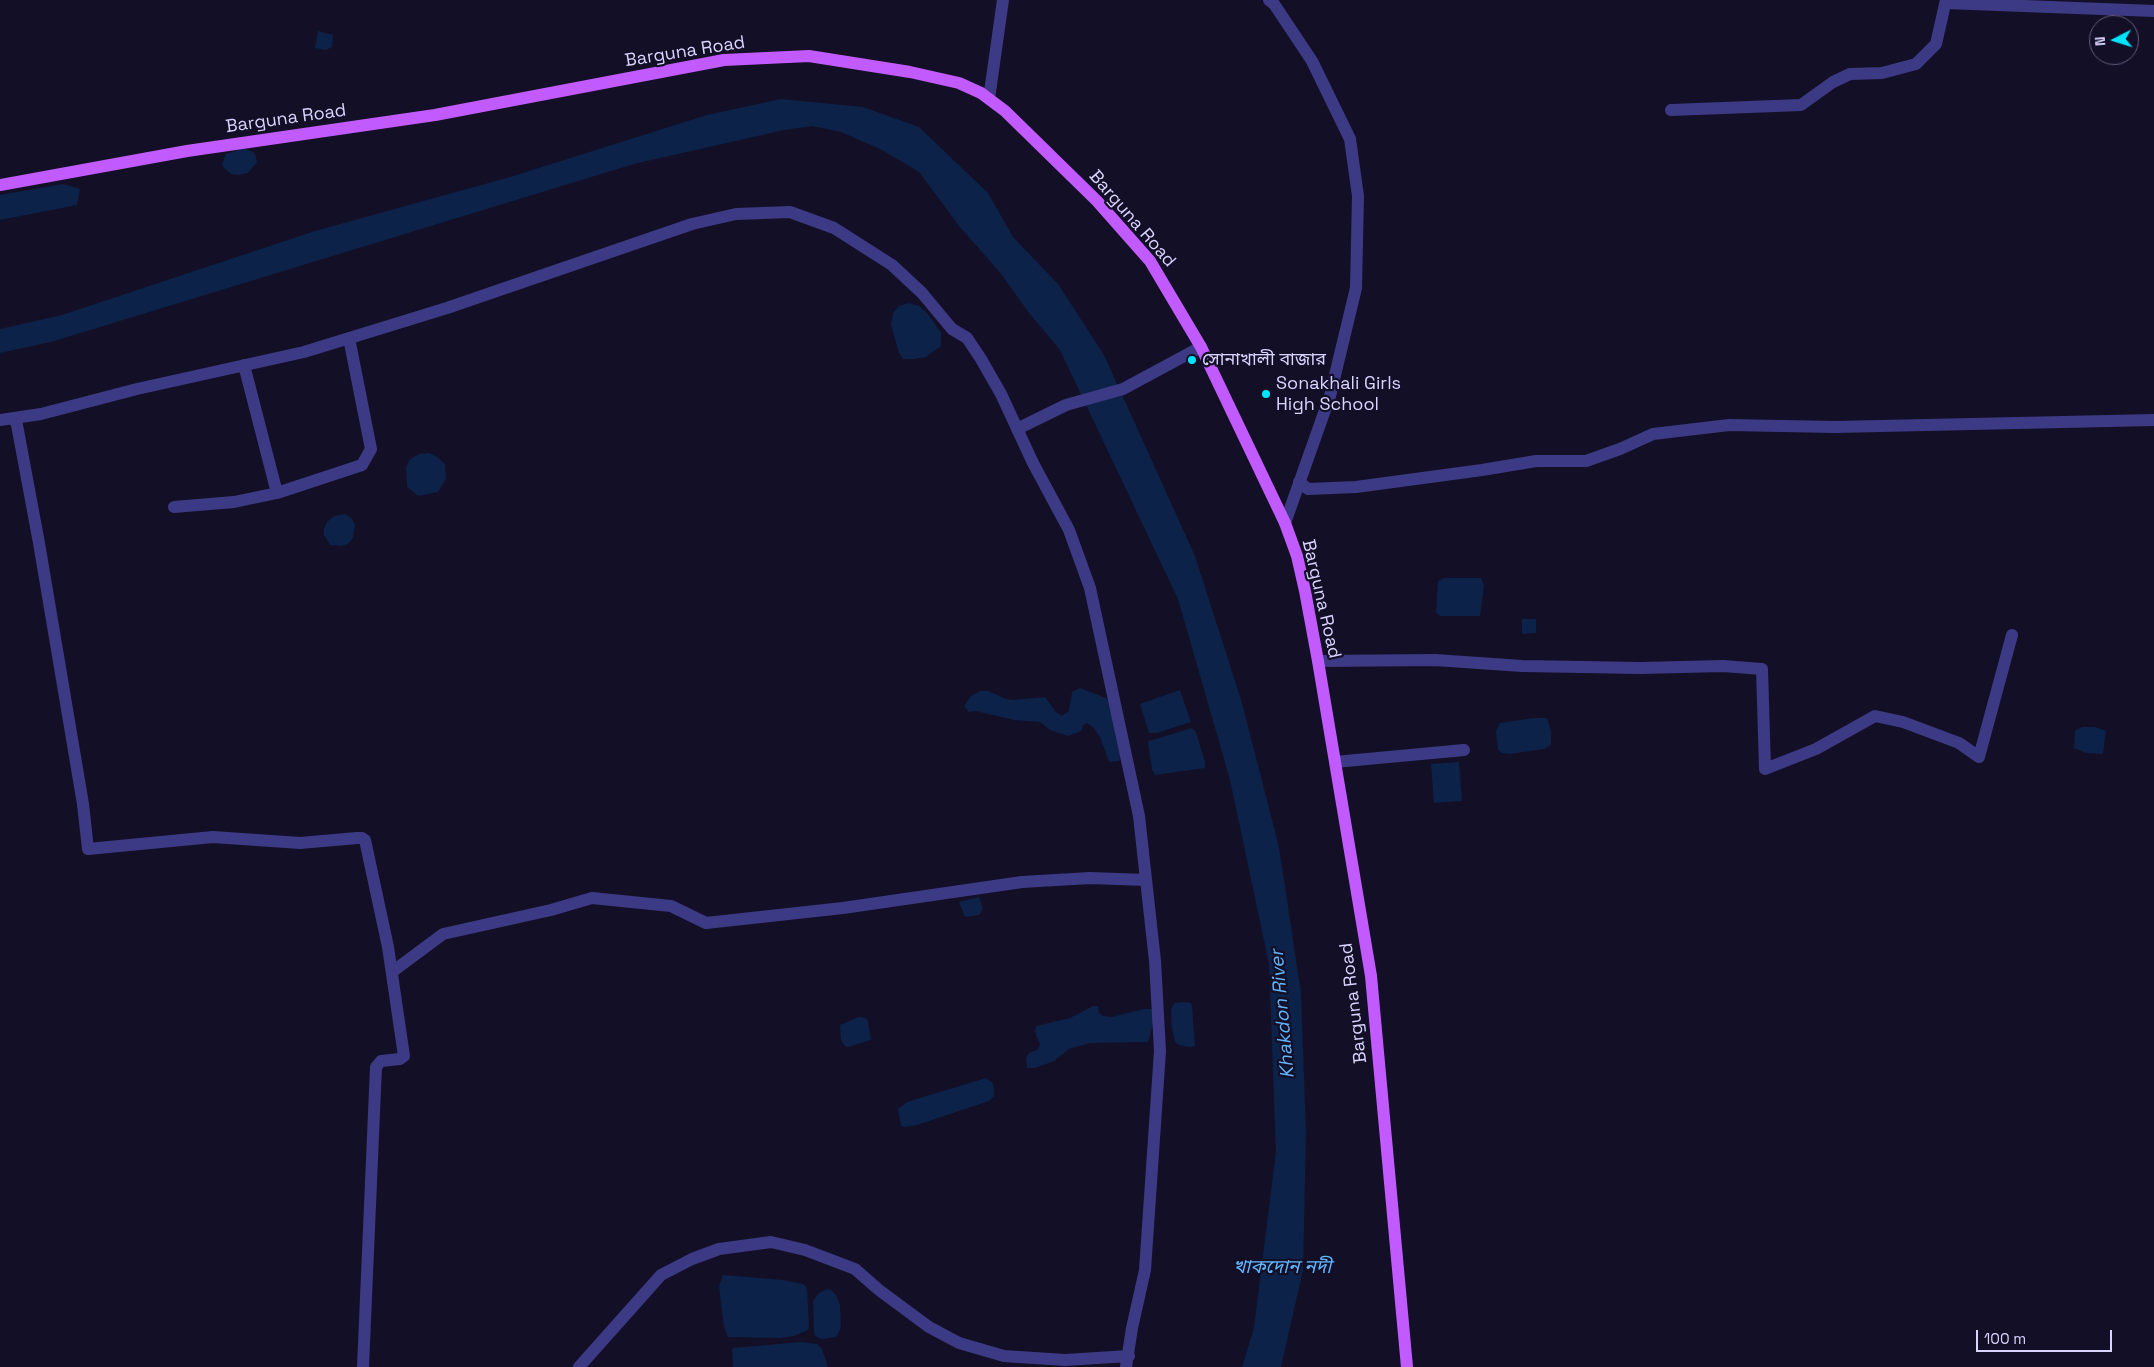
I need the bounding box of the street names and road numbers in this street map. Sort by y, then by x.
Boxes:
street label: Barguna Road [623,32,747,72]
street label: Barguna Road [224,100,348,138]
street label: Barguna Road [1084,166,1180,272]
street label: Barguna Road [1297,537,1345,661]
street label: Barguna Road [1336,941,1372,1065]

